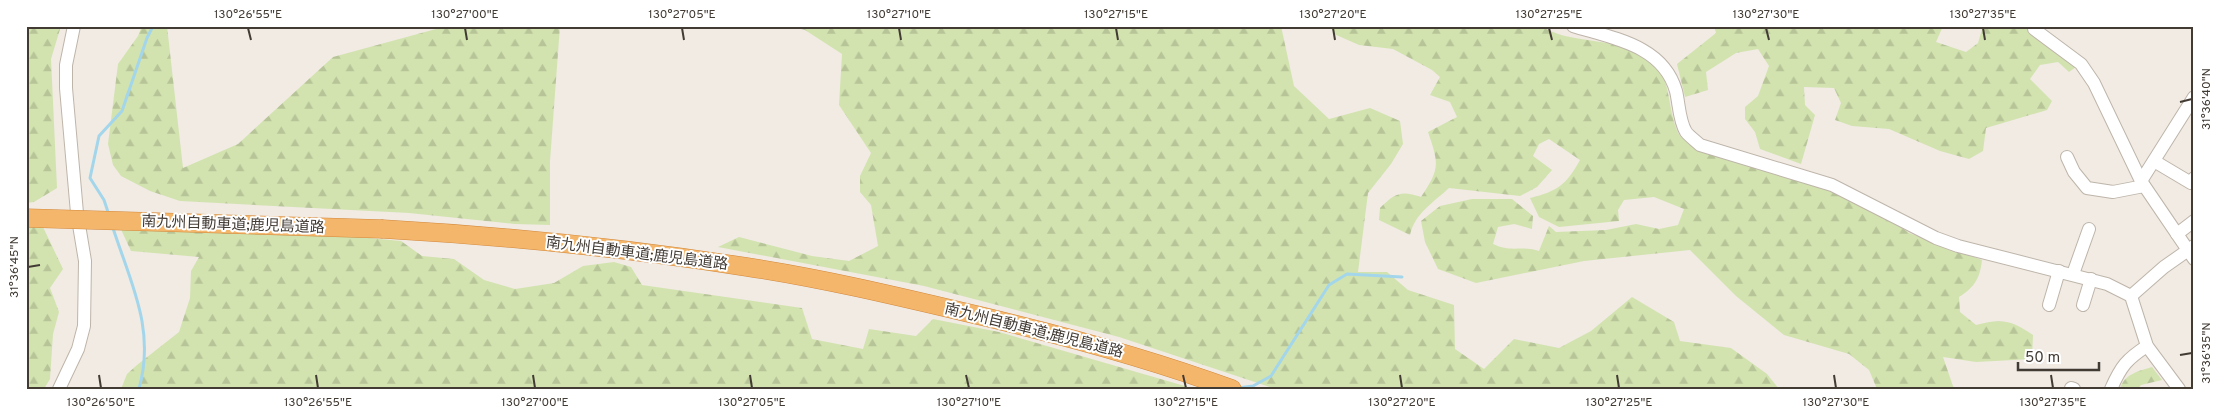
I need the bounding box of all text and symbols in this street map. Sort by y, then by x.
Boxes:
text: 130°26'55"E [214,7,282,23]
text: 130°27'00"E [431,7,499,23]
text: 130°27'05"E [648,7,716,23]
text: 130°27'10"E [867,7,931,23]
text: 130°27'15"E [1084,7,1148,23]
text: 130°27'20"E [1299,7,1367,23]
text: 130°27'25"E [1515,7,1583,23]
text: 130°27'30"E [1732,7,1800,23]
text: 130°27'35"E [1950,7,2016,23]
text: 31°36'40"N [2199,68,2215,130]
street label: 南九州自動車道;鹿児島道路 [141,212,325,238]
street label: 南九州自動車道;鹿児島道路 [545,233,729,275]
text: 31°36'45"N [7,236,23,298]
street label: 南九州自動車道;鹿児島道路 [942,299,1125,363]
text: 31°36'35"N [2199,322,2215,384]
scale bar [2018,340,2099,372]
text: 50 m [2025,349,2060,368]
text: 130°26'50"E [67,395,135,411]
text: 130°26'55"E [284,395,352,411]
text: 130°27'00"E [501,395,569,411]
text: 130°27'05"E [718,395,786,411]
text: 130°27'10"E [937,395,1001,411]
text: 130°27'15"E [1154,395,1218,411]
text: 130°27'20"E [1368,395,1436,411]
text: 130°27'25"E [1585,395,1653,411]
text: 130°27'30"E [1802,395,1870,411]
text: 130°27'35"E [2020,395,2086,411]

